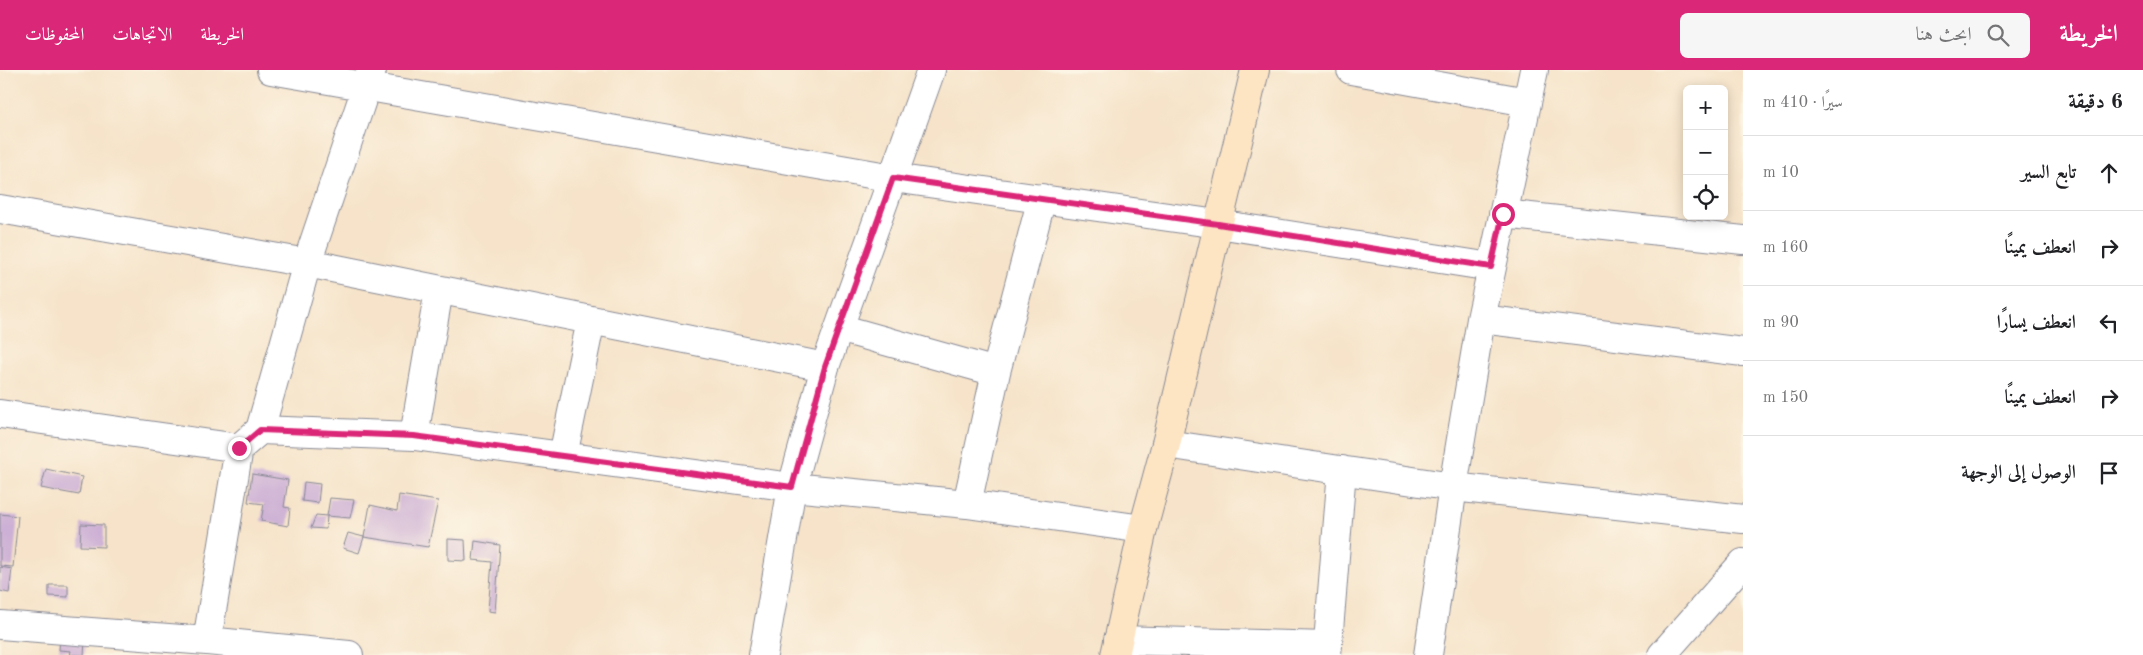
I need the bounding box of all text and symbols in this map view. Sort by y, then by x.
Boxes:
search box [1680,13,2030,58]
icon: search [1984,21,2012,49]
text: الخريطة [2060,23,2118,47]
text: المحفوظات [25,26,84,44]
text: الاتجاهات [112,26,172,44]
text: الخريطة [200,26,244,44]
text: ابحث هنا [1916,26,1972,45]
map controls [1683,85,1728,220]
button: + [1683,85,1728,130]
text: 6 دقيقة [2068,92,2123,113]
text: سيرًا · 410 m [1763,95,1843,111]
button: − [1683,130,1728,175]
icon: ahead [2095,159,2123,187]
text: تابع السير [2021,164,2076,183]
text: 10 m [1763,165,1799,181]
button: locate [1683,175,1728,220]
route start [1492,203,1515,226]
icon: right [2095,234,2123,262]
text: انعطف يمينًا [2004,239,2076,258]
text: 160 m [1763,240,1808,256]
icon: left [2095,309,2123,337]
text: انعطف يسارًا [1997,314,2076,333]
text: 90 m [1763,315,1799,331]
icon: right [2095,384,2123,412]
text: انعطف يمينًا [2004,389,2076,408]
text: 150 m [1763,390,1808,406]
route end [228,437,251,460]
icon: arrive [2095,459,2123,487]
text: الوصول إلى الوجهة [1961,464,2076,483]

